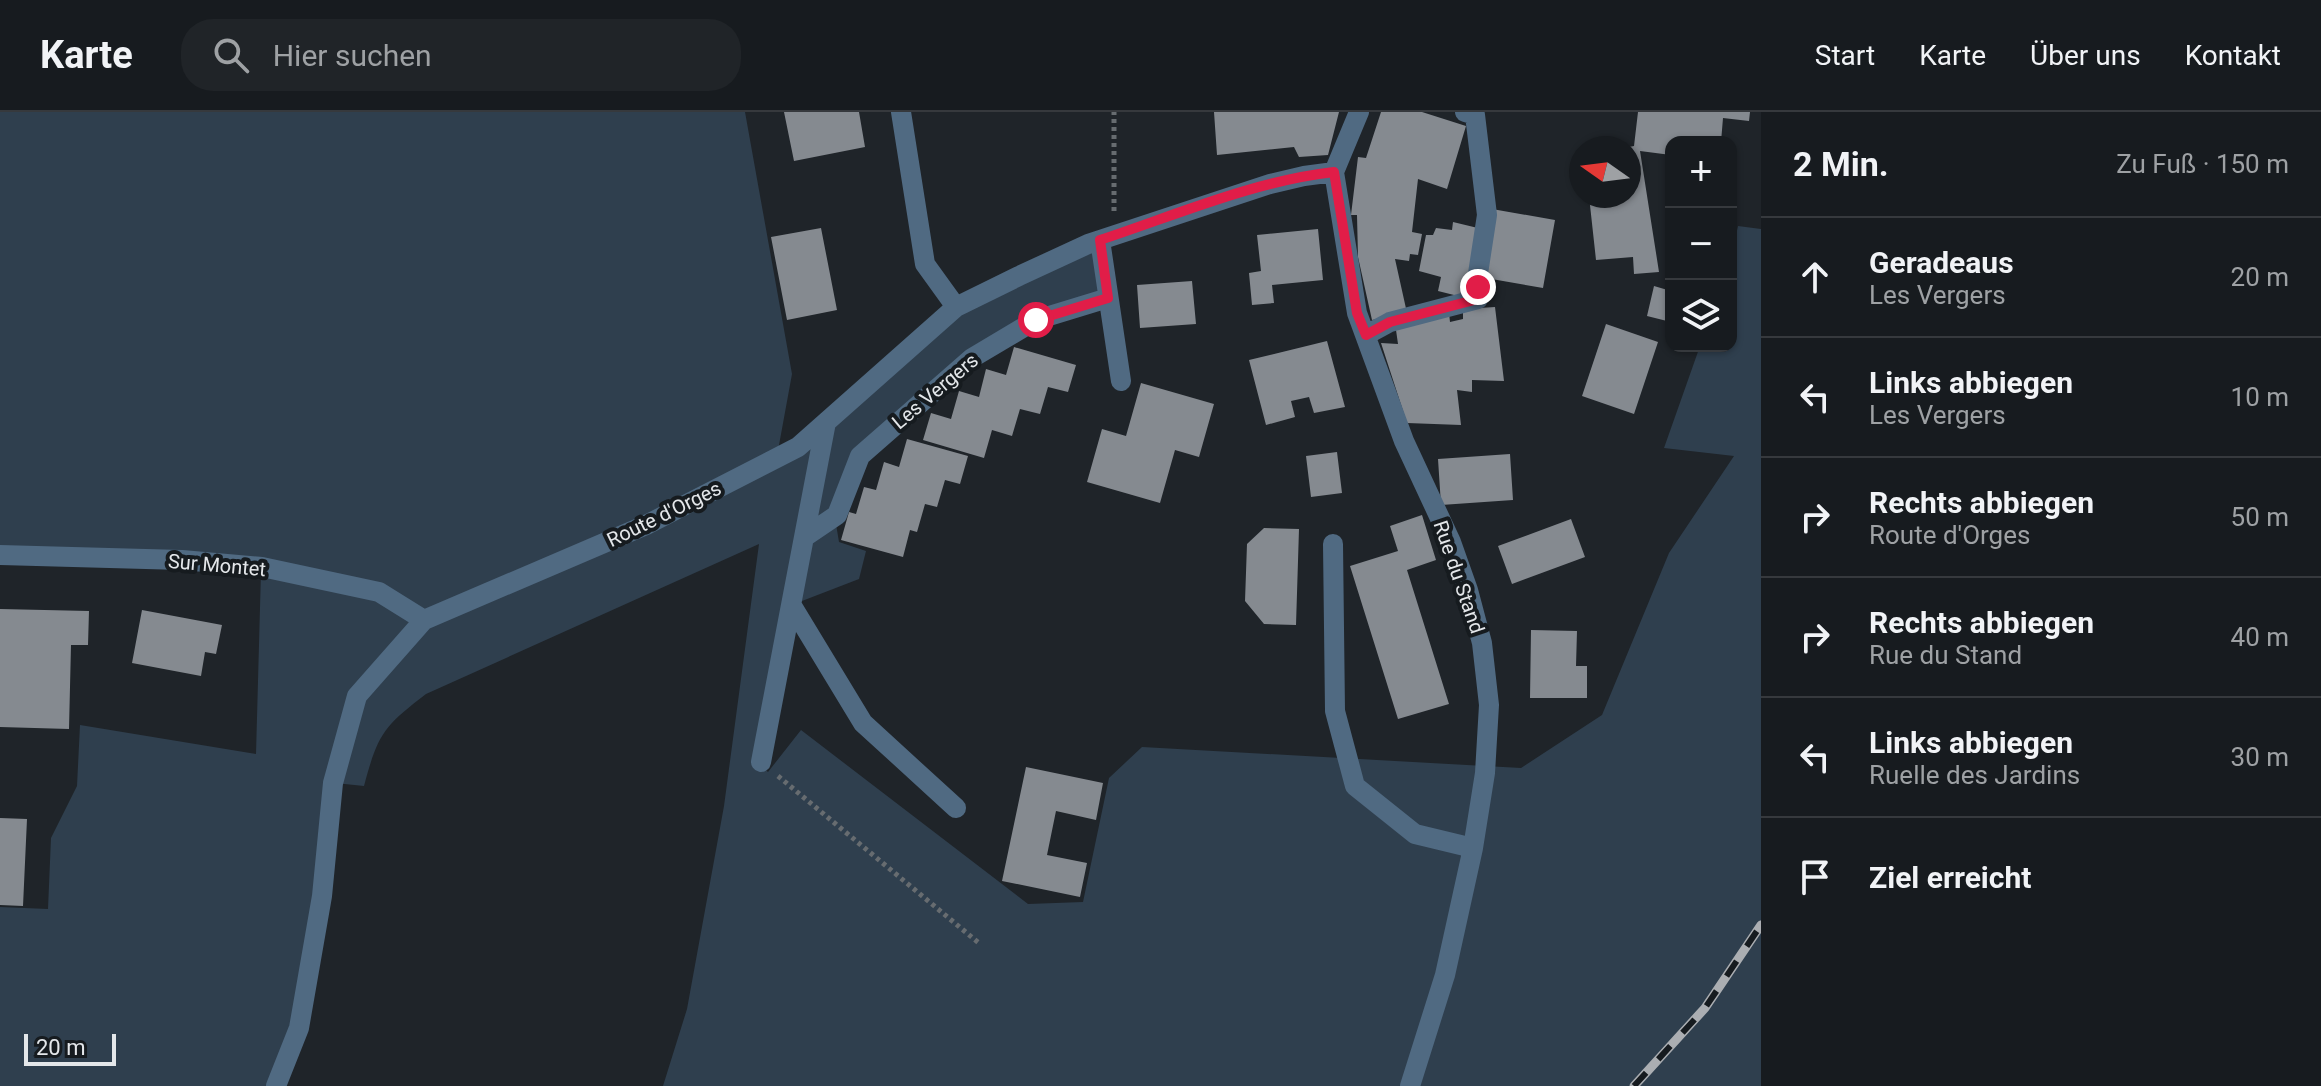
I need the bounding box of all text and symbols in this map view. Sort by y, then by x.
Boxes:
search box [181,19,741,91]
text: Karte [40,33,133,77]
icon: search [209,33,253,77]
text: Hier suchen [273,38,432,73]
text: Start [1815,39,1875,72]
text: Karte [1919,39,1986,72]
text: Über uns [2030,39,2141,72]
text: Kontakt [2185,39,2281,72]
north arrow [1569,136,1641,208]
map controls [1665,136,1737,352]
button: + [1665,136,1737,208]
text: 2 Min. [1793,144,1889,184]
text: Zu Fuß · 150 m [2116,149,2289,179]
button: − [1665,208,1737,280]
text: Geradeaus [1869,245,2014,280]
icon: ahead [1793,255,1837,299]
text: 20 m [2231,262,2289,292]
route end [1460,269,1496,305]
button: layers [1665,280,1737,352]
text: Les Vergers [1869,280,2006,310]
route start [1018,302,1054,338]
street label: Les Vergers [887,348,983,434]
text: Links abbiegen [1869,365,2073,400]
icon: left [1793,375,1837,419]
text: 10 m [2231,382,2289,412]
text: Les Vergers [1869,400,2006,430]
street label: Route d'Orges [603,476,725,552]
text: Rechts abbiegen [1869,485,2094,520]
icon: right [1793,495,1837,539]
text: 50 m [2231,502,2289,532]
street label: Rue du Stand [1428,517,1490,637]
text: Route d'Orges [1869,520,2030,550]
street label: Sur Montet [167,549,267,581]
text: Rechts abbiegen [1869,605,2094,640]
icon: right [1793,615,1837,659]
text: 40 m [2231,622,2289,652]
text: Rue du Stand [1869,640,2022,670]
text: Links abbiegen [1869,725,2073,760]
icon: left [1793,735,1837,779]
text: 30 m [2231,742,2289,772]
text: Ruelle des Jardins [1869,760,2080,790]
icon: arrive [1793,855,1837,899]
text: Ziel erreicht [1869,860,2031,895]
scale bar [24,1030,116,1066]
text: 20 m [36,1035,85,1060]

